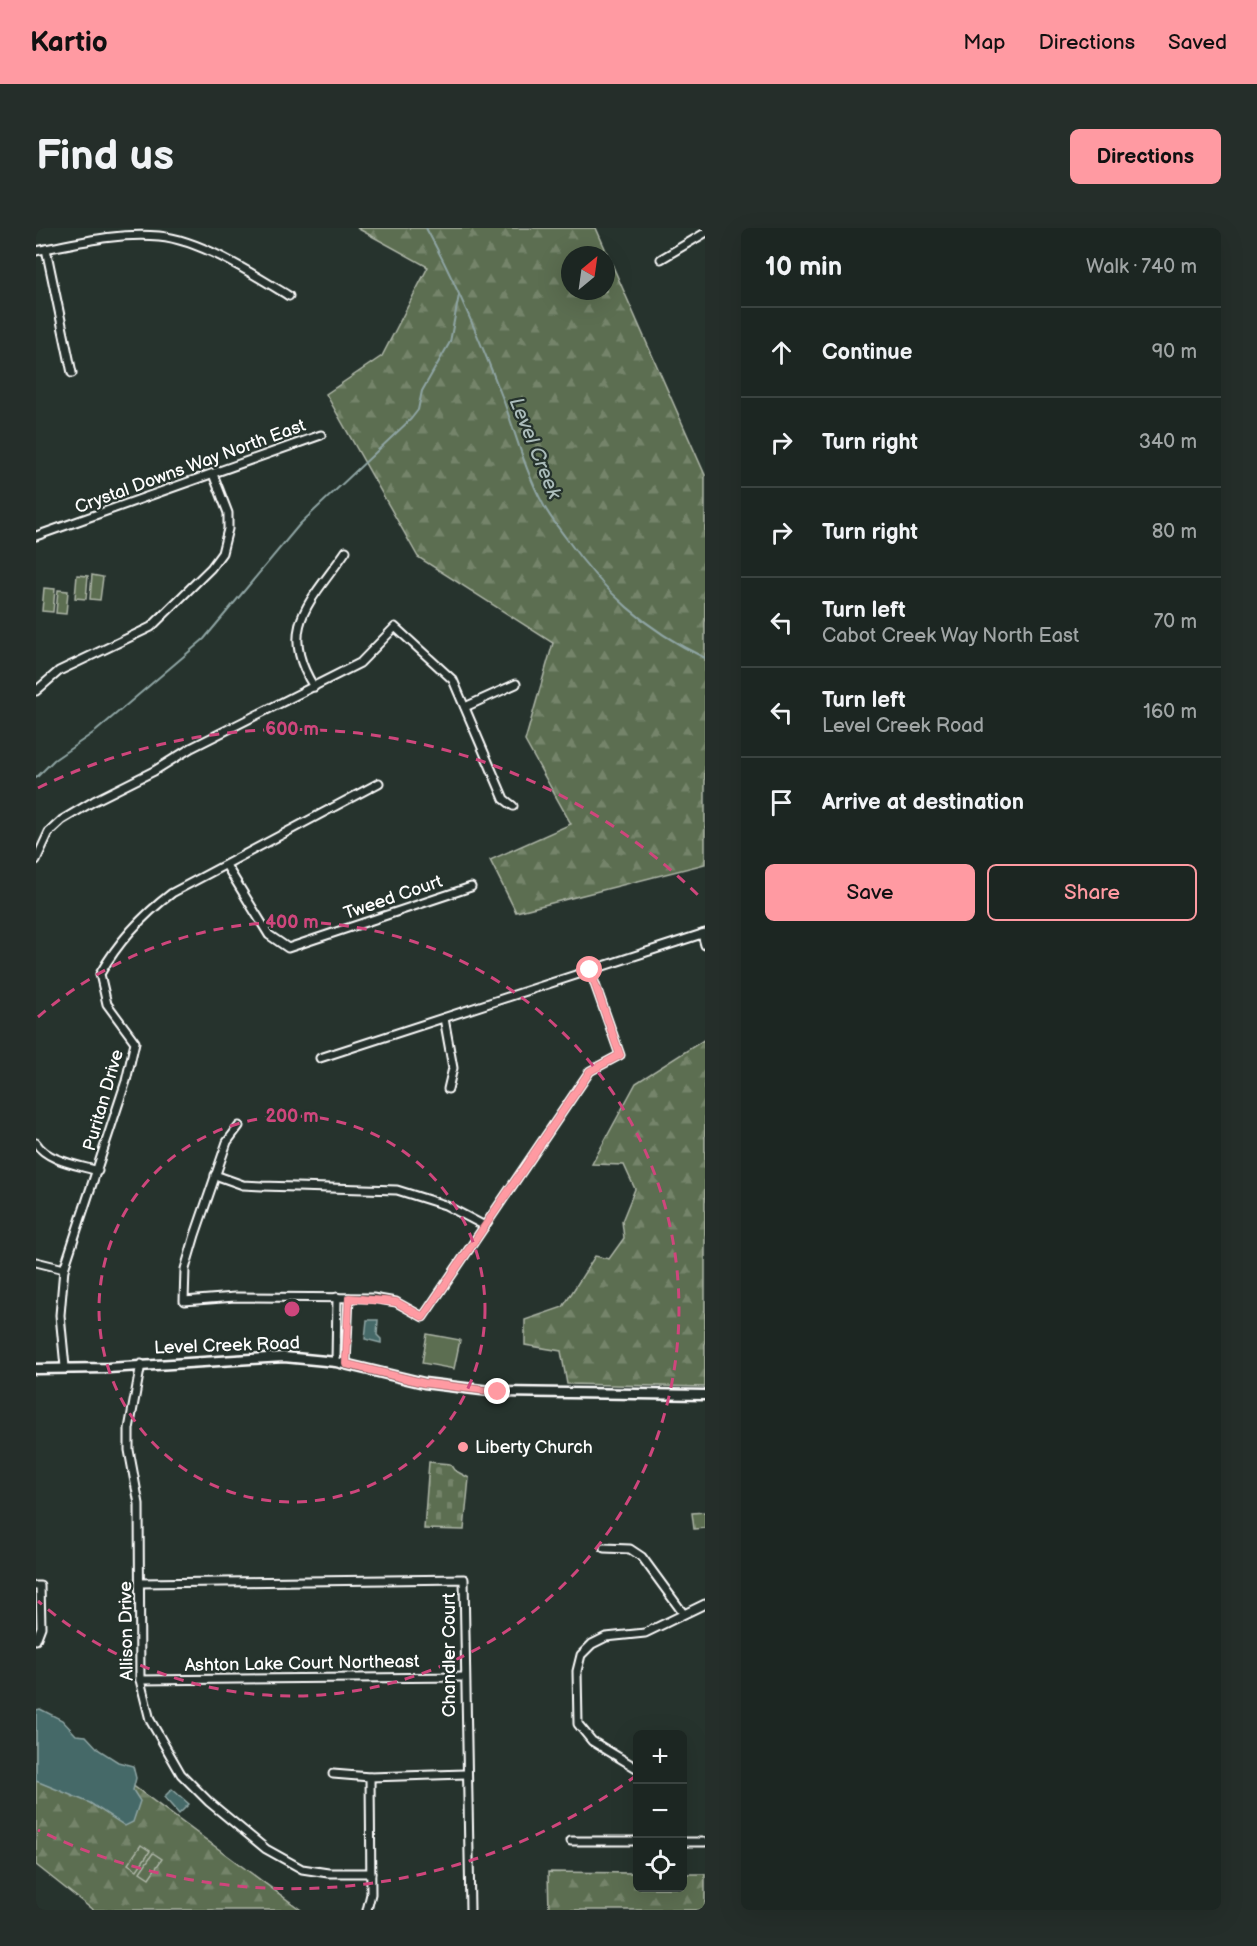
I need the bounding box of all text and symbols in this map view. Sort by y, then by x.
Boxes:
text: Kartio [30,26,108,59]
text: Map [963,30,1006,55]
text: Directions [1039,30,1135,55]
text: Saved [1168,30,1227,55]
button: Directions [1070,129,1221,184]
text: Find us [36,131,174,182]
north arrow [561,246,615,300]
text: 10 min [765,252,842,283]
text: Walk · 740 m [1086,255,1197,279]
icon: ahead [765,336,798,369]
text: Continue [822,339,912,366]
text: 90 m [1152,340,1197,364]
water label: Level Creek [504,394,567,504]
street label: Crystal Downs Way North East [72,415,309,518]
icon: right [765,426,798,459]
text: Turn right [822,429,918,456]
text: 340 m [1139,430,1197,454]
icon: right [765,516,798,549]
text: Turn right [822,519,918,546]
text: 80 m [1152,520,1197,544]
text: Turn left [822,597,906,624]
icon: left [765,606,798,639]
text: 70 m [1153,610,1197,634]
text: Cabot Creek Way North East [822,624,1079,648]
text: Turn left [822,687,906,714]
icon: left [765,696,798,729]
text: 160 m [1143,700,1197,724]
text: Level Creek Road [822,714,984,738]
text: 600 m [265,719,319,740]
icon: arrive [765,786,798,819]
text: Arrive at destination [822,789,1024,816]
button: Save [765,864,975,921]
button: Share [987,864,1197,921]
street label: Tweed Court [341,871,446,924]
text: 400 m [265,912,319,933]
route start [576,956,602,982]
street label: Puritan Drive [79,1047,128,1153]
text: 200 m [265,1106,319,1127]
centre of rings [282,1299,302,1319]
street label: Level Creek Road [154,1332,300,1359]
route end [484,1378,510,1404]
place label: Liberty Church [475,1437,593,1458]
marker: Liberty Church [456,1440,470,1454]
street label: Allison Drive [115,1581,138,1681]
street label: Chandler Court [439,1592,460,1717]
street label: Ashton Lake Court Northeast [185,1651,420,1676]
map controls [633,1730,687,1892]
button: + [633,1730,687,1784]
button: − [633,1784,687,1838]
button: locate [633,1838,687,1892]

